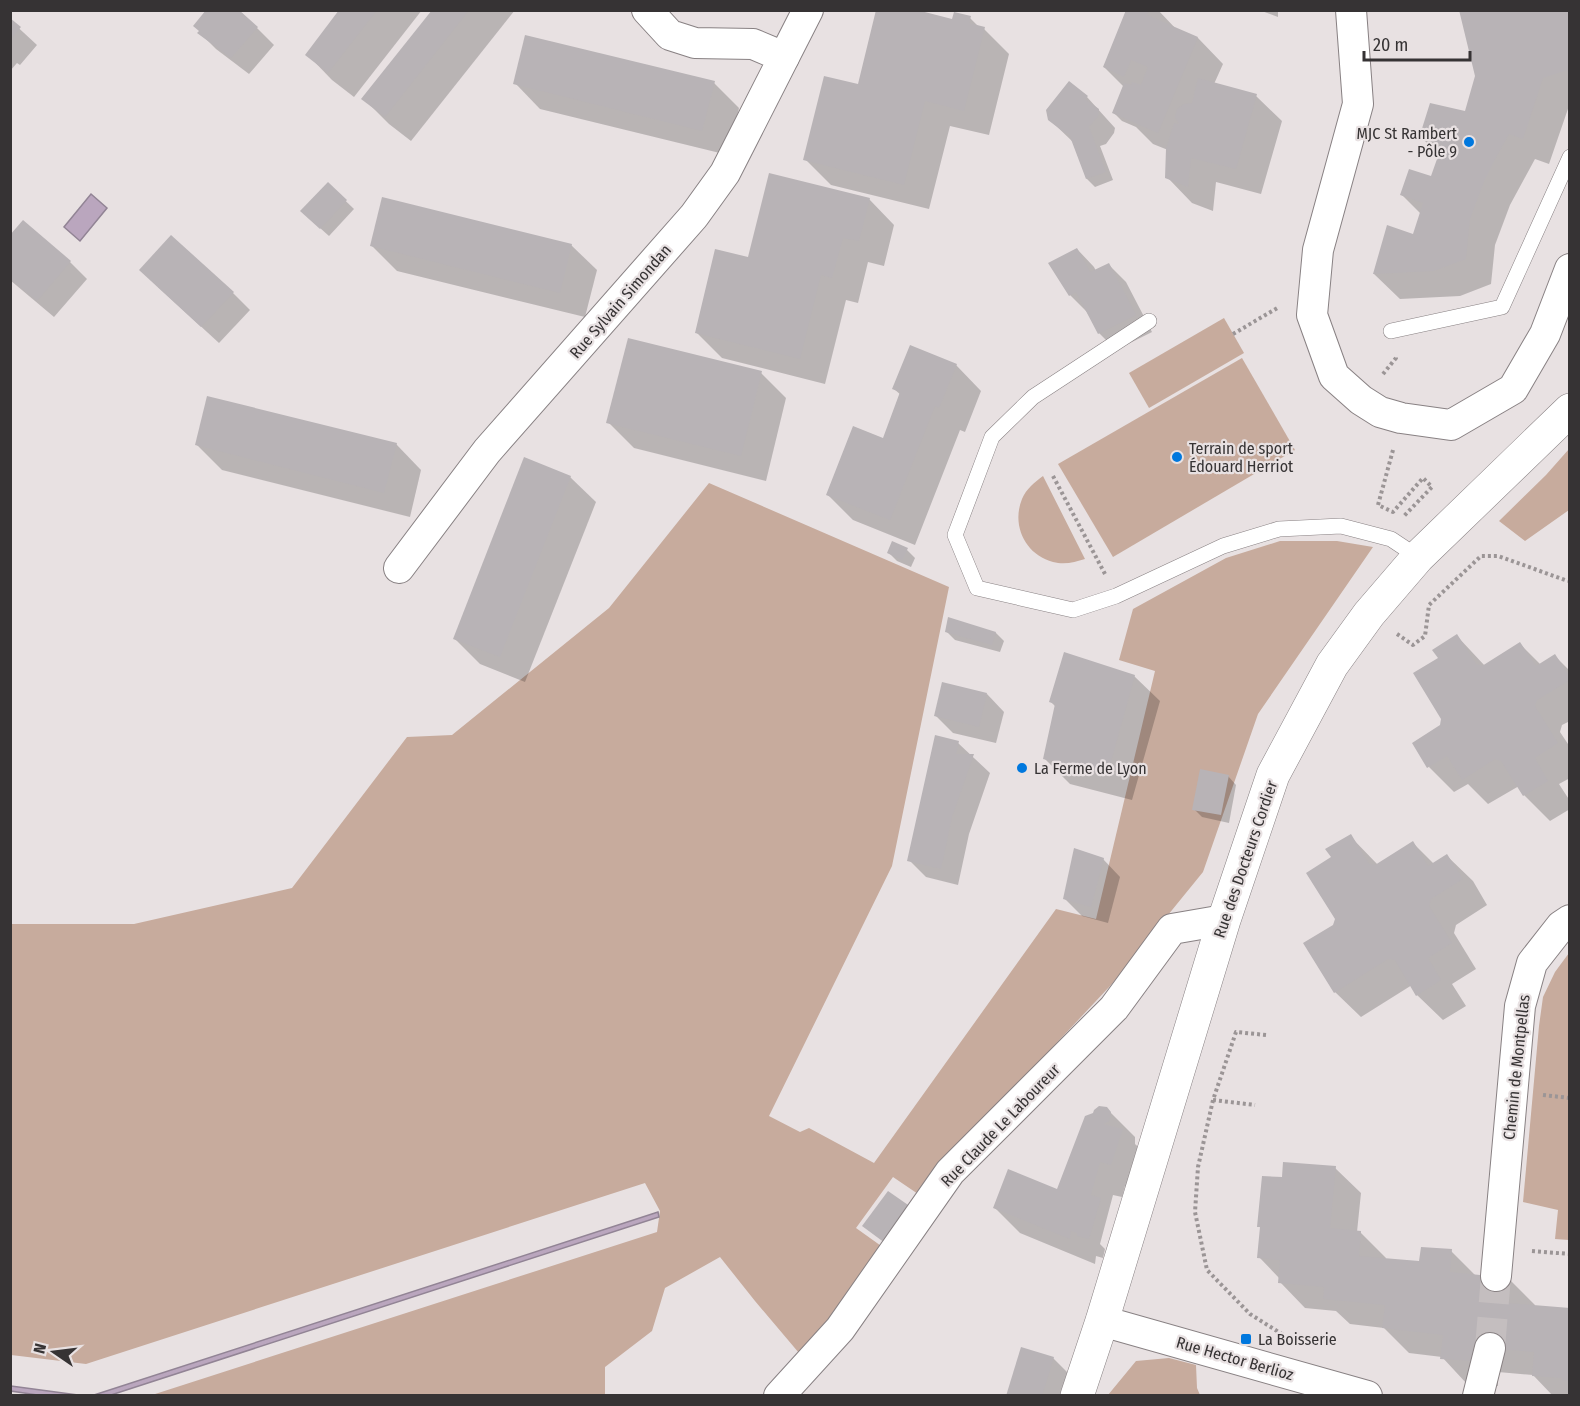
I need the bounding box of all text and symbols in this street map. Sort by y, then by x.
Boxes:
scale bar [1364,24,1470,62]
text: 20 m [1373,34,1408,56]
place label: MJC St Rambert - Pôle 9 [1357,124,1458,161]
marker: MJC St Rambert - Pôle 9 [1462,135,1476,149]
street label: Rue Sylvain Simondan [566,241,675,362]
place label: Terrain de sport Édouard Herriot [1189,439,1294,476]
marker: Terrain de sport Édouard Herriot [1170,450,1184,464]
place label: La Ferme de Lyon [1034,759,1147,778]
marker: La Ferme de Lyon [1015,761,1029,775]
street label: Rue des Docteurs Cordier [1210,778,1281,940]
street label: Chemin de Montpellas [1499,993,1534,1141]
street label: Rue Claude Le Laboureur [937,1060,1064,1191]
north arrow [24,1322,84,1382]
place label: La Boisserie [1258,1330,1337,1349]
marker: La Boisserie [1239,1332,1253,1346]
street label: Rue Hector Berlioz [1174,1333,1296,1384]
text: N [30,1342,50,1355]

